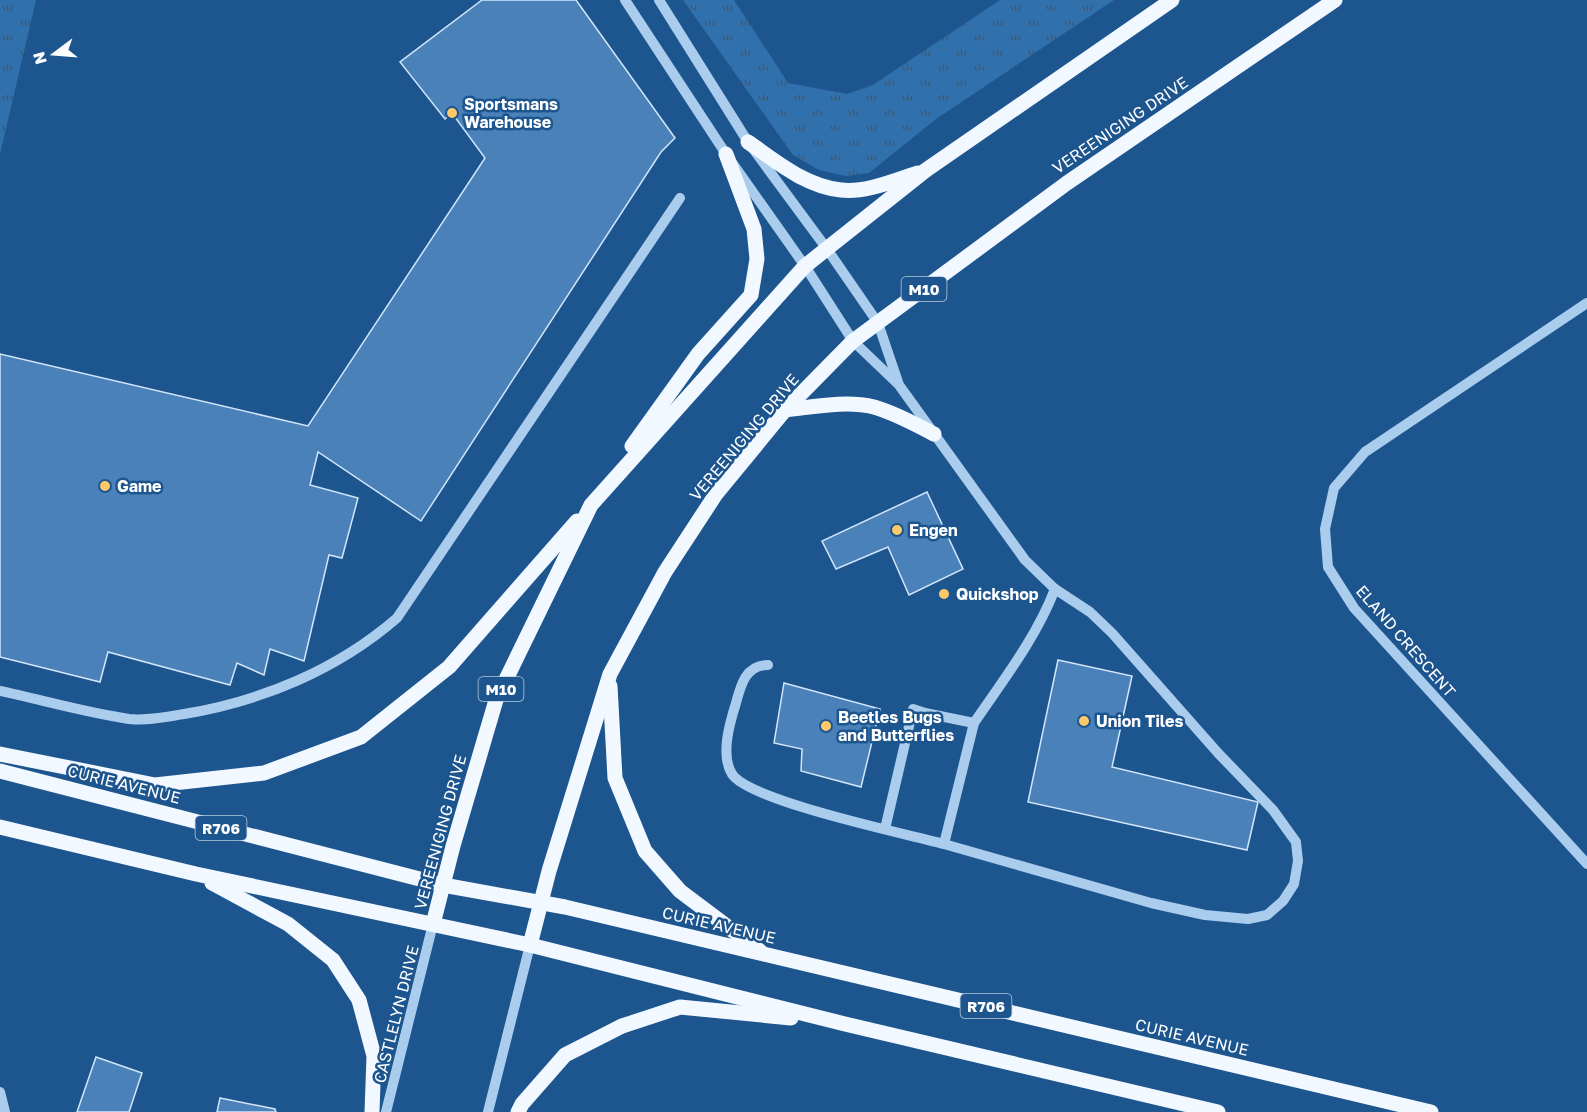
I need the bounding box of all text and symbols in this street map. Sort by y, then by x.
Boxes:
north arrow [24,24,84,84]
text: N [28,50,51,67]
street label: VEREENIGING DRIVE [1048,72,1192,178]
place label: Sportsmans Warehouse [464,94,558,132]
marker: Sportsmans Warehouse [445,106,459,120]
road number: M10 [902,277,946,301]
street label: VEREENIGING DRIVE [685,370,803,504]
place label: Game [117,476,161,496]
marker: Game [98,479,112,493]
place label: Engen [909,520,958,540]
marker: Engen [890,523,904,537]
street label: ELAND CRESCENT [1352,581,1460,701]
place label: Quickshop [956,584,1039,604]
marker: Quickshop [937,587,951,601]
road number: M10 [478,677,524,701]
place label: Beetles Bugs and Butterflies [838,707,954,745]
place label: Union Tiles [1096,711,1184,731]
marker: Union Tiles [1077,714,1091,728]
marker: Beetles Bugs and Butterflies [819,719,833,733]
street label: VEREENIGING DRIVE [410,752,470,912]
street label: CURIE AVENUE [66,760,182,808]
road number: R706 [196,816,246,840]
street label: CURIE AVENUE [660,902,778,948]
street label: CASTLELYN DRIVE [369,943,423,1085]
road number: R706 [960,994,1012,1018]
street label: CURIE AVENUE [1133,1014,1251,1060]

